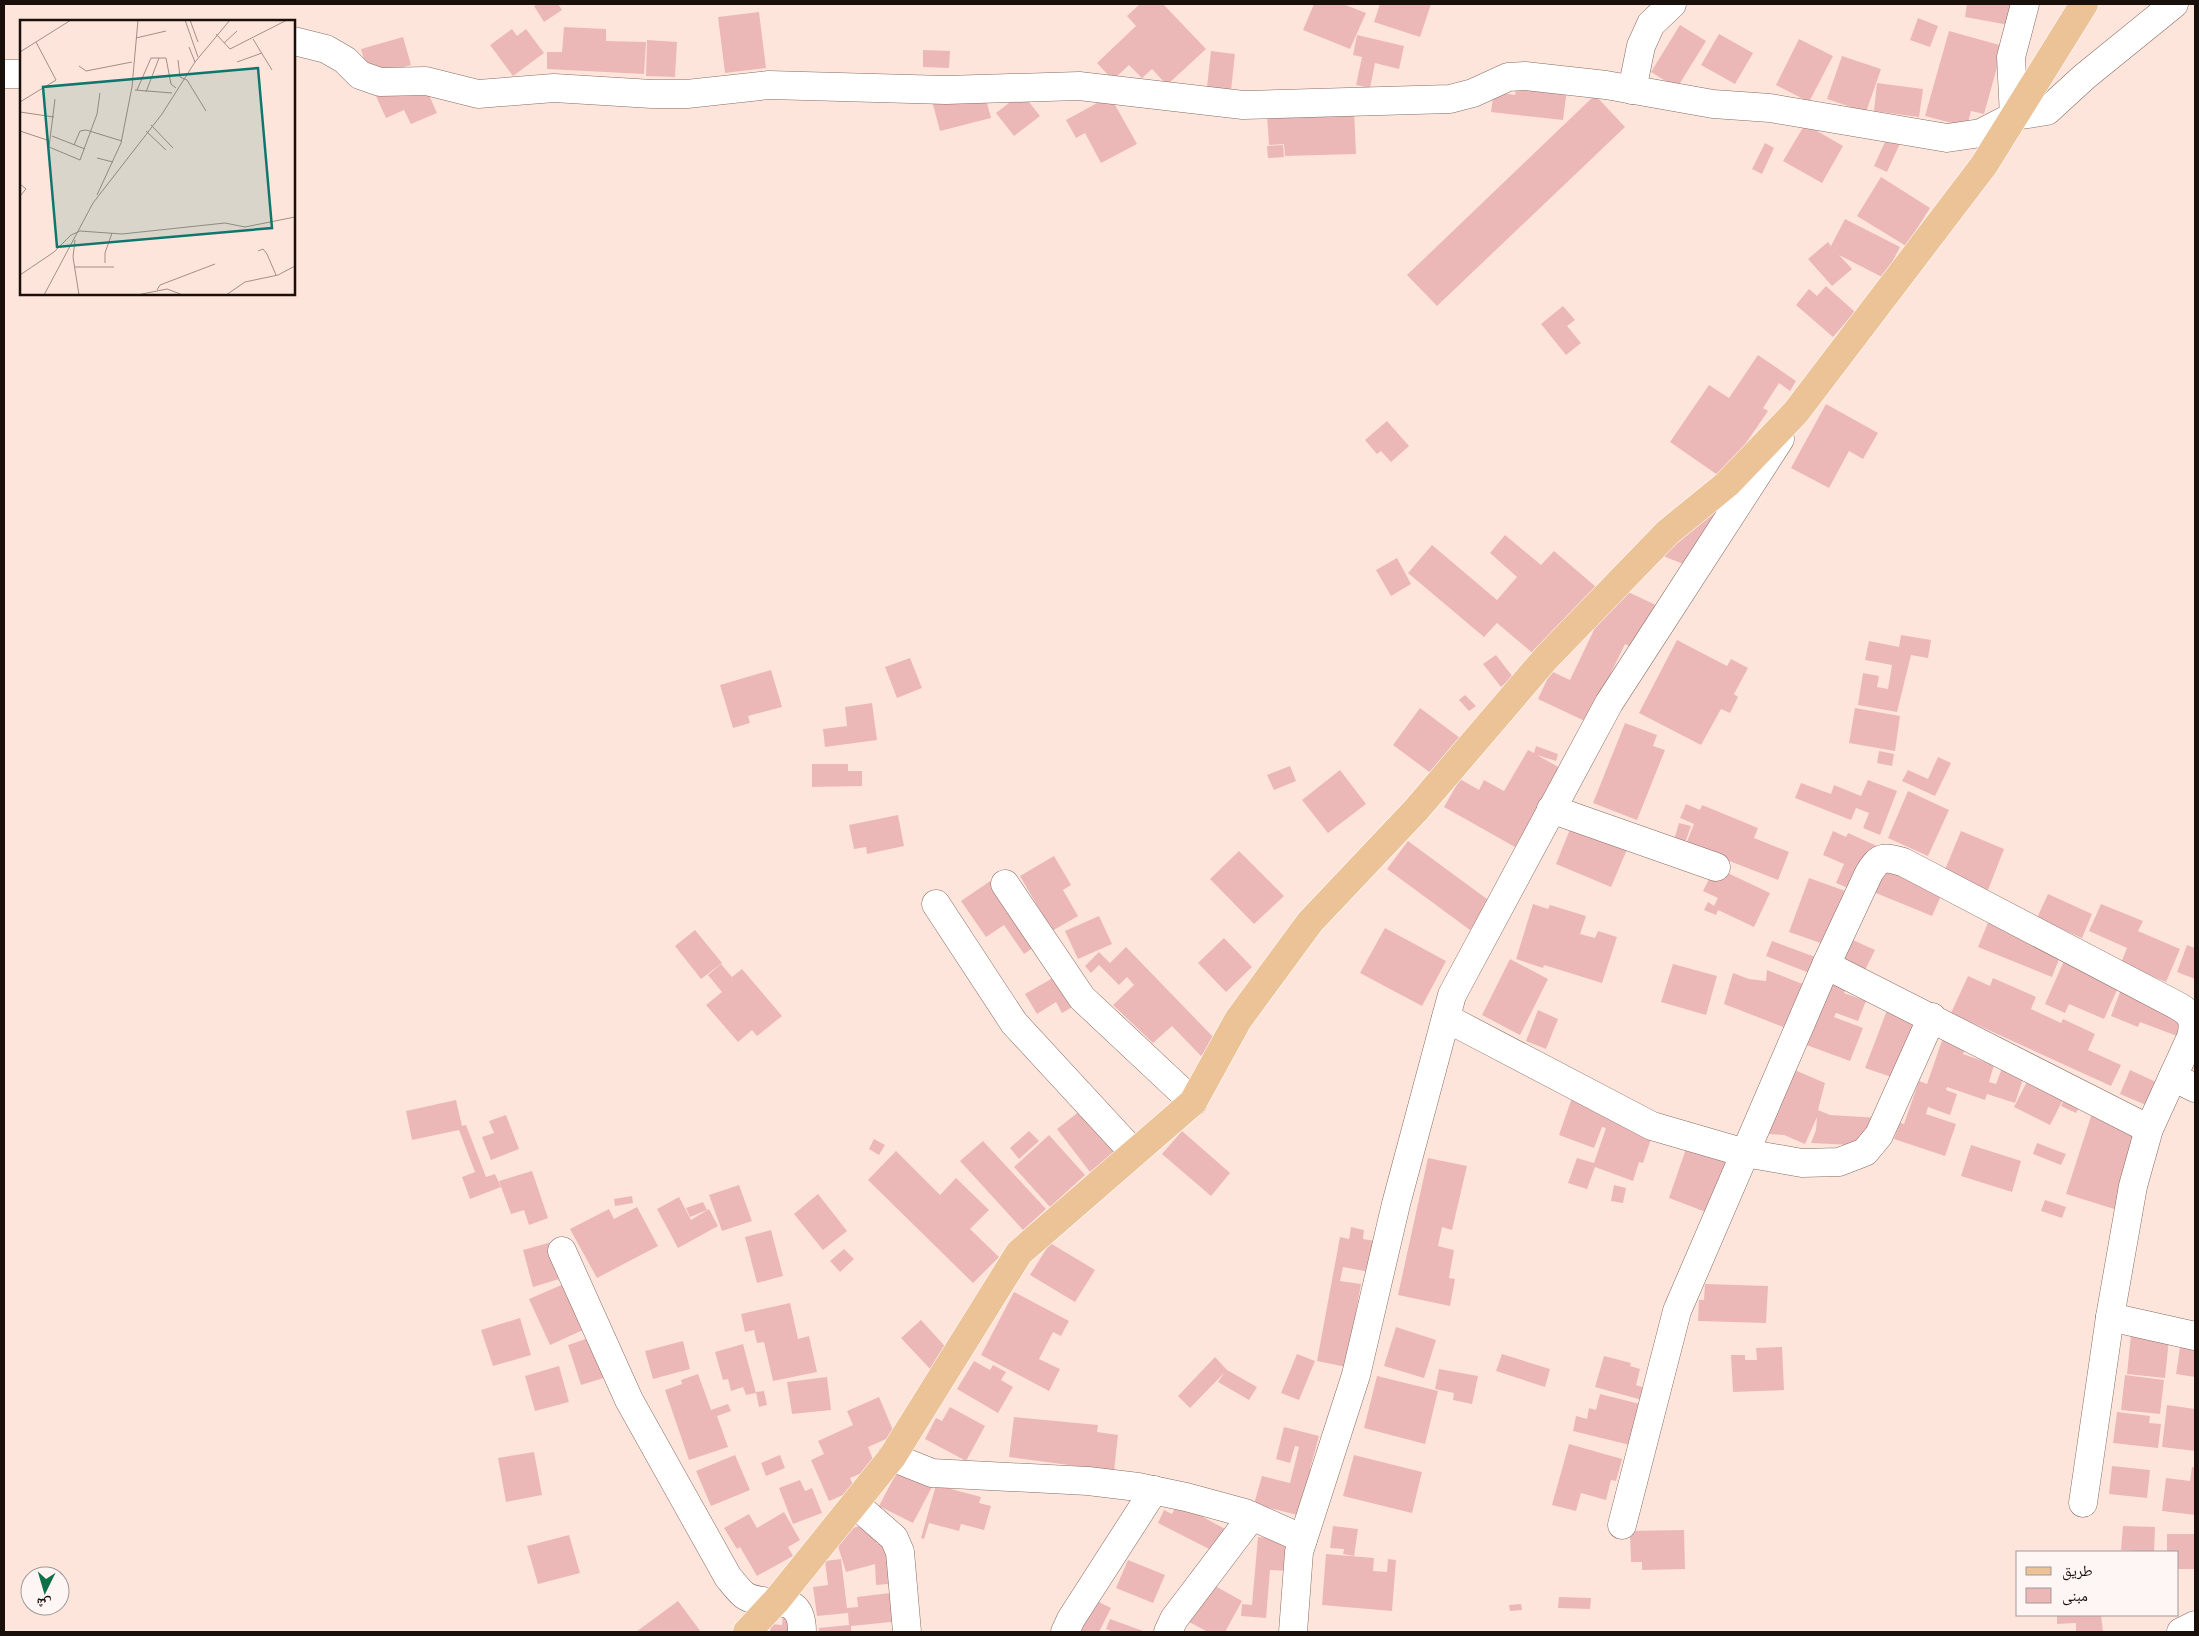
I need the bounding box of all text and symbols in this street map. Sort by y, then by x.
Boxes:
inset map [20,20,295,295]
legend [2016,1551,2179,1616]
text: طريق [2062,1560,2093,1581]
north arrow [20,1566,70,1616]
text: مبنى [2062,1585,2088,1606]
text: ش [35,1593,52,1615]

